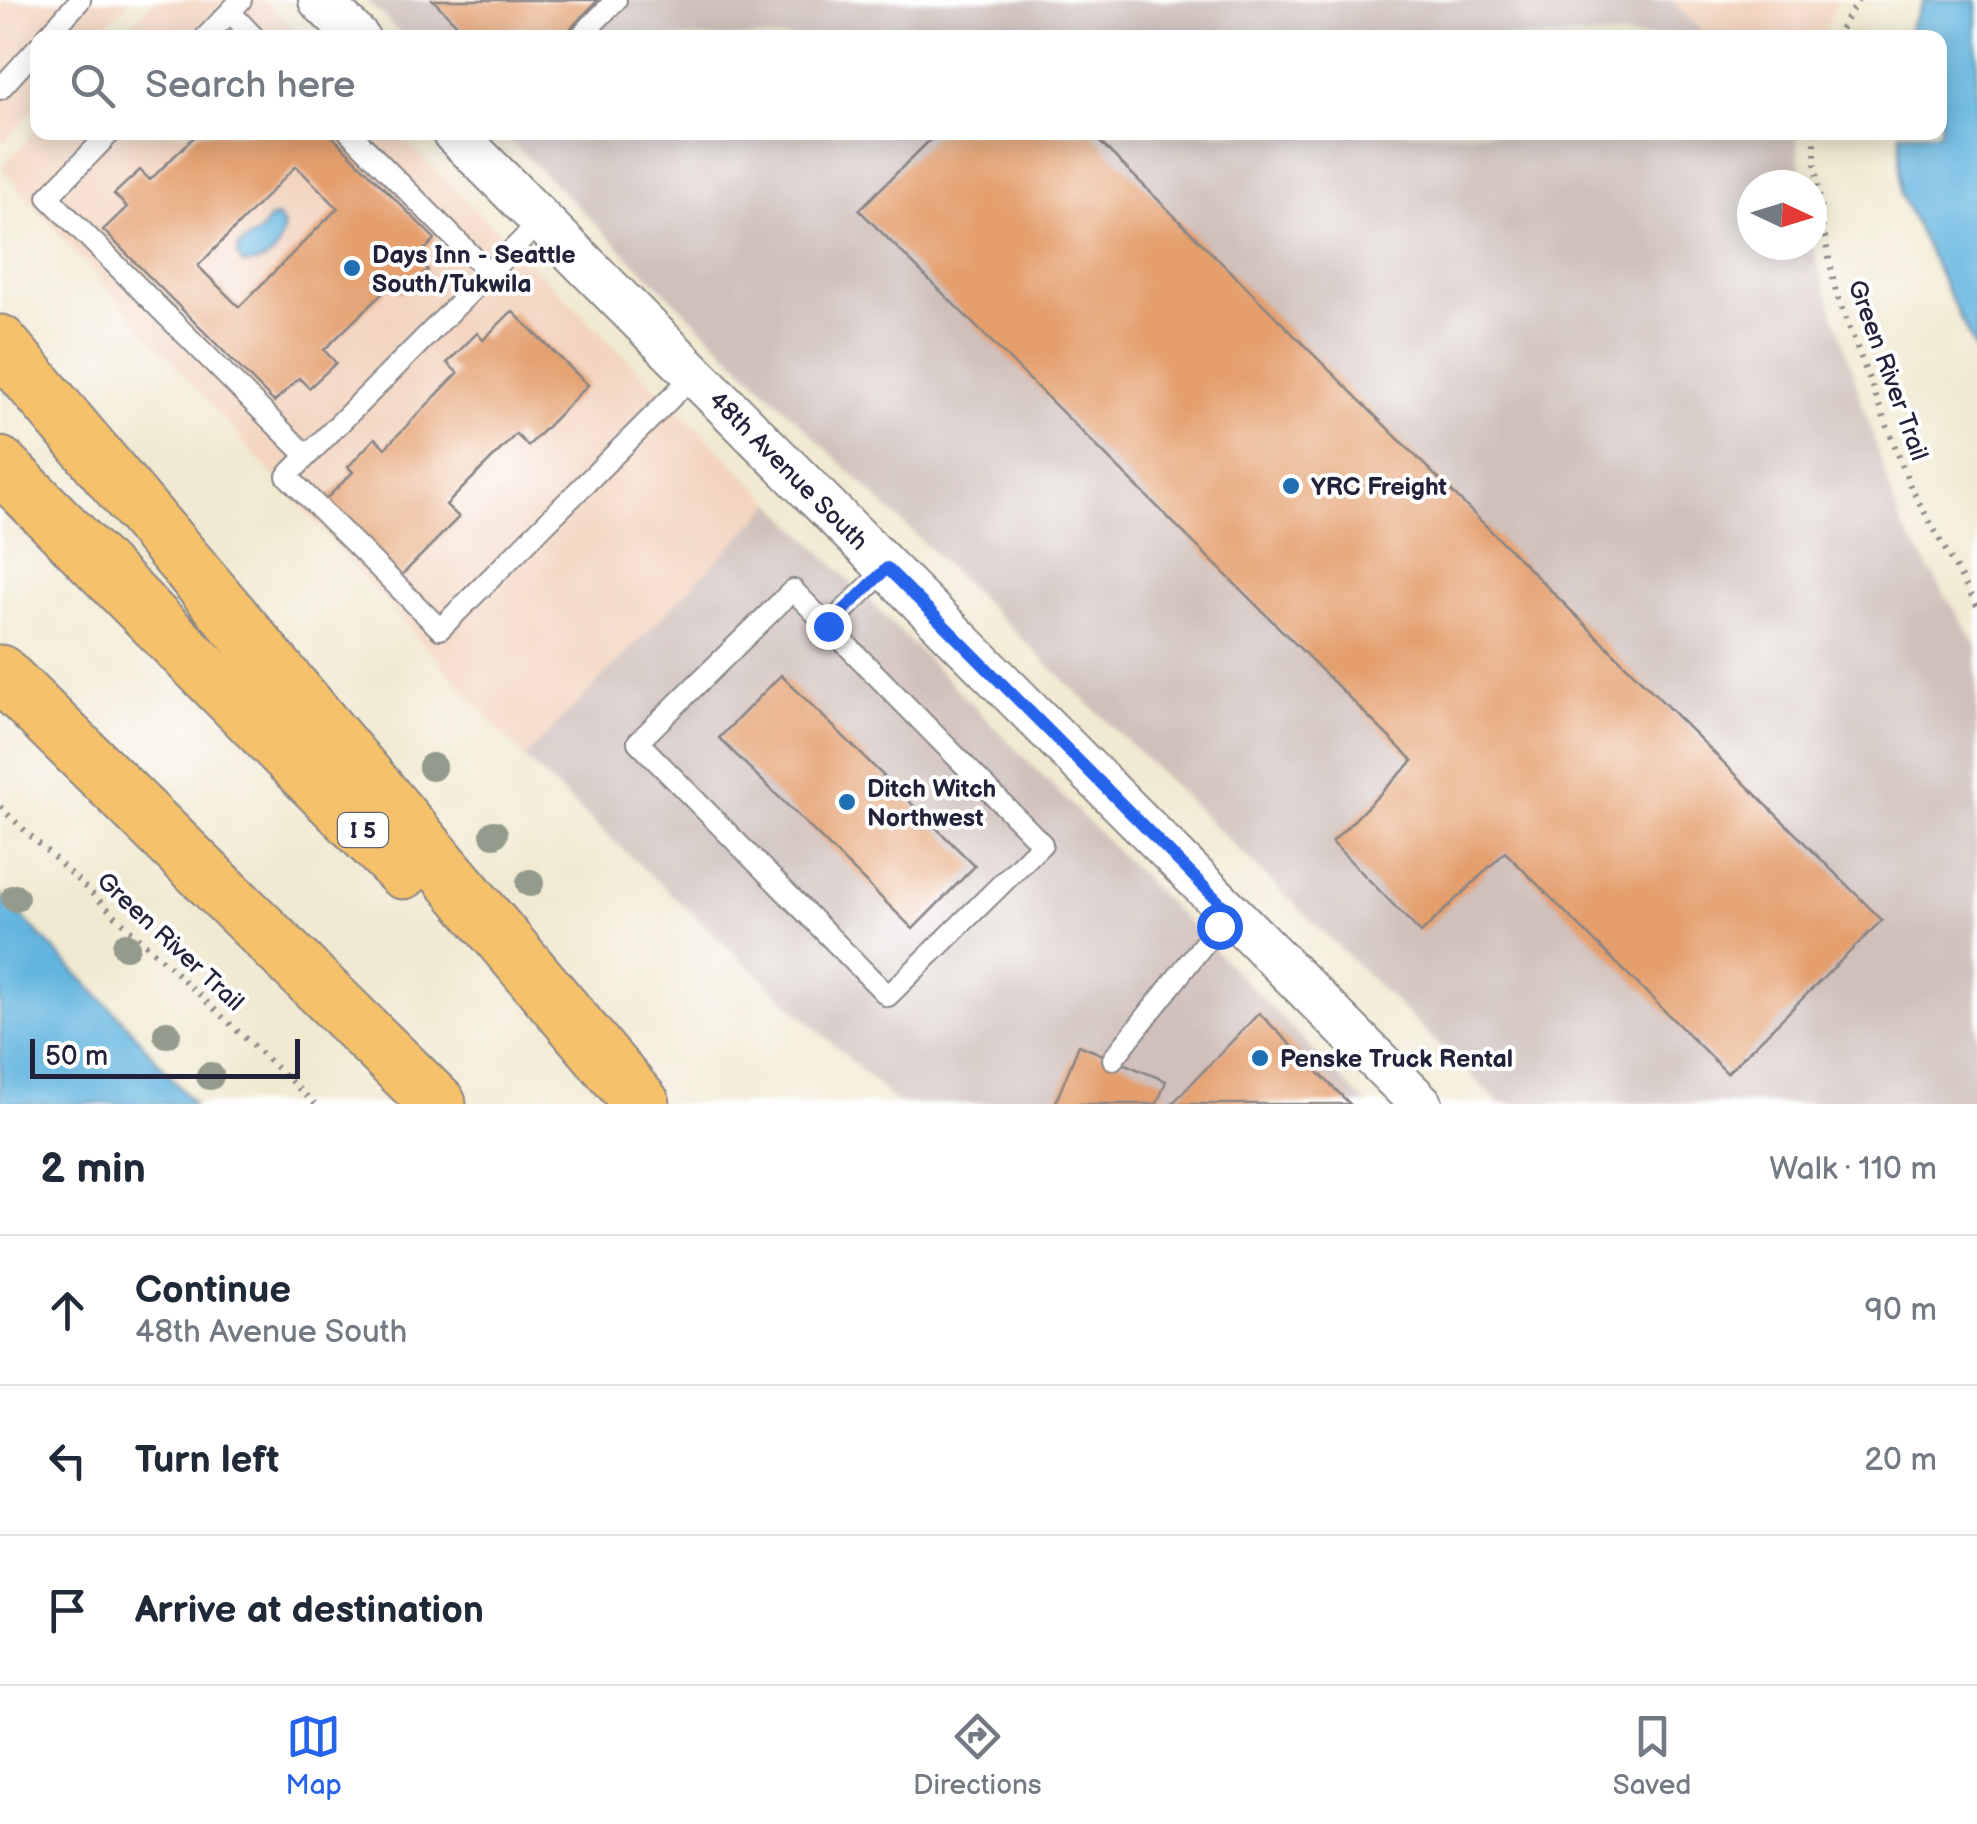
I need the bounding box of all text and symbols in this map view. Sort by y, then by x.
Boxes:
search box [30,30,1947,140]
icon: search [65,58,120,113]
text: Search here [145,63,356,108]
north arrow [1737,170,1827,260]
place label: Days Inn - Seattle South/Tukwila [372,240,576,300]
marker: Days Inn - Seattle South/Tukwila [341,257,363,279]
street label: Green River Trail [1841,276,1935,465]
street label: 48th Avenue South [702,385,874,557]
place label: YRC Freight [1311,472,1447,503]
marker: YRC Freight [1280,475,1302,497]
route end [806,604,852,650]
place label: Ditch Witch Northwest [867,774,996,834]
marker: Ditch Witch Northwest [836,791,858,813]
road number: I 5 [338,813,388,847]
street label: Green River Trail [90,866,250,1018]
route start [1197,904,1243,950]
scale bar [30,1034,300,1078]
text: 50 m [45,1040,108,1073]
place label: Penske Truck Rental [1280,1044,1513,1075]
marker: Penske Truck Rental [1249,1047,1271,1069]
text: 2 min [40,1144,146,1195]
text: Walk · 110 m [1769,1150,1937,1189]
text: Continue [135,1268,291,1313]
icon: ahead [40,1283,95,1338]
text: 90 m [1865,1291,1937,1330]
text: 48th Avenue South [135,1313,407,1352]
icon: left [40,1433,95,1488]
text: Turn left [135,1438,279,1483]
text: 20 m [1864,1441,1937,1480]
icon: arrive [40,1583,95,1638]
text: Arrive at destination [135,1588,484,1633]
tab: Map [286,1709,342,1802]
tab: Directions [913,1709,1042,1802]
tab: Saved [1613,1709,1691,1802]

